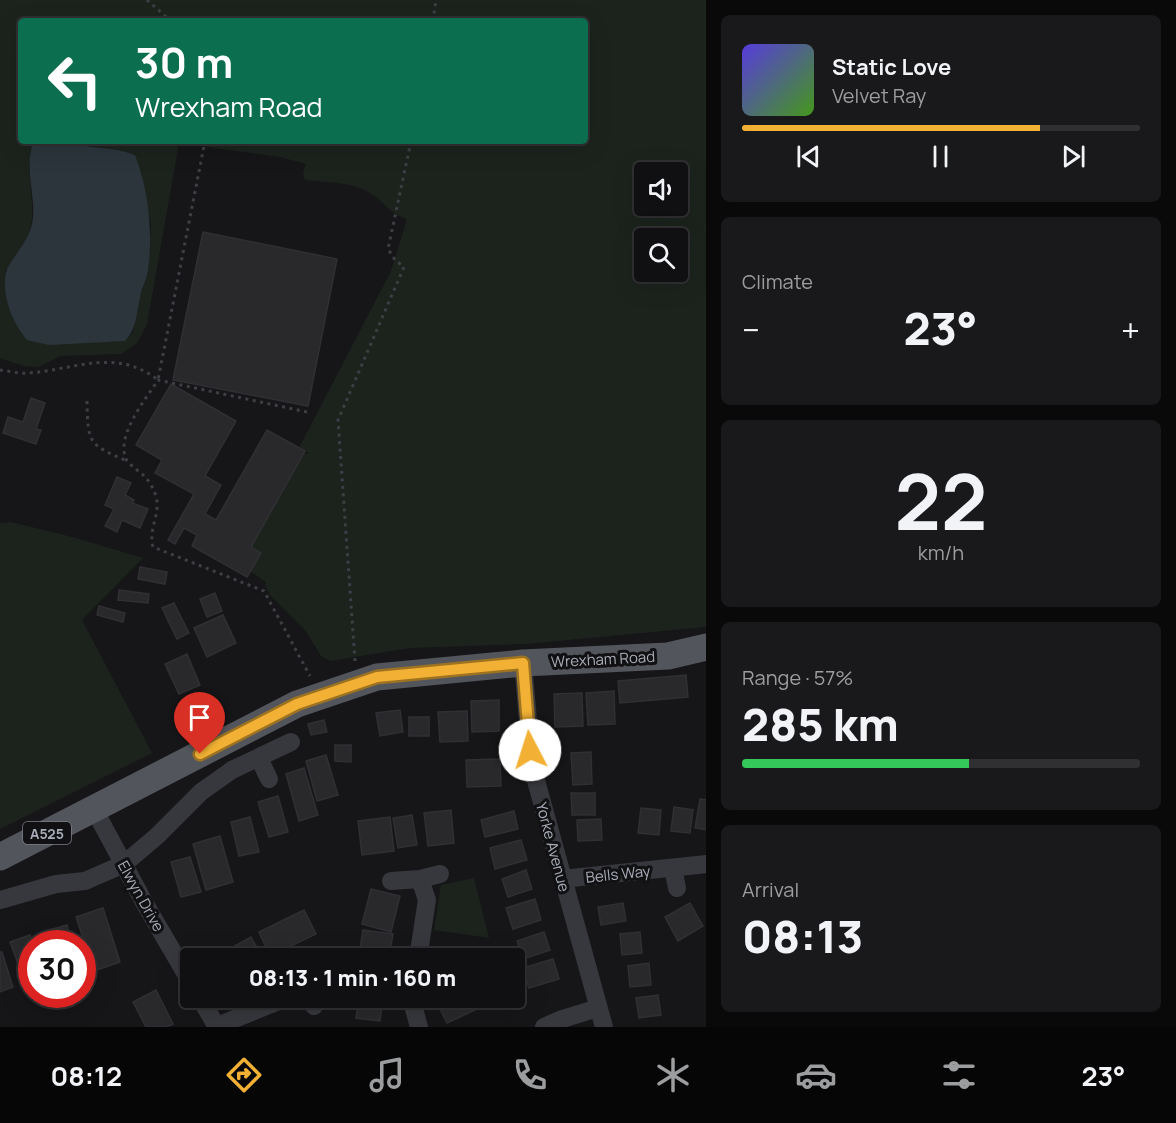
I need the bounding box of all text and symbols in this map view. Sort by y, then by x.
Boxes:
text: 30 m [135,33,233,91]
icon: left [36,42,114,120]
text: Static Love [832,52,951,82]
text: Velvet Ray [832,82,926,109]
text: Wrexham Road [135,88,323,125]
icon: previous [792,140,825,173]
icon: pause [924,140,957,173]
icon: next [1057,140,1090,173]
map controls [634,162,688,282]
button: sound [634,162,688,216]
button: search [634,228,688,282]
text: Climate [742,268,813,295]
text: 23° [903,297,977,359]
text: − [742,307,760,352]
text: + [1121,307,1140,352]
text: 22 [895,447,987,553]
text: km/h [918,539,964,566]
street label: Wrexham Road [550,646,656,672]
text: Range · 57% [742,664,853,691]
pin [174,692,225,754]
text: 285 km [742,693,899,755]
icon: arrive [183,701,216,734]
position arrow [498,718,562,782]
street label: Yorke Avenue [531,800,575,894]
road number: A525 [23,822,71,844]
street label: Elwyn Drive [113,857,169,936]
street label: Bells Way [585,860,652,888]
text: Arrival [742,876,799,903]
text: 08:13 [742,905,863,967]
speed limit sign: 30 [18,930,96,1008]
text: 08:13 · 1 min · 160 m [249,963,456,993]
icon: directions [223,1054,265,1096]
icon: music [366,1054,408,1096]
icon: phone [509,1054,551,1096]
icon: climate [652,1054,694,1096]
icon: car [795,1054,837,1096]
icon: filters [938,1054,980,1096]
text: 08:12 [51,1057,122,1094]
text: 23° [1081,1057,1125,1094]

